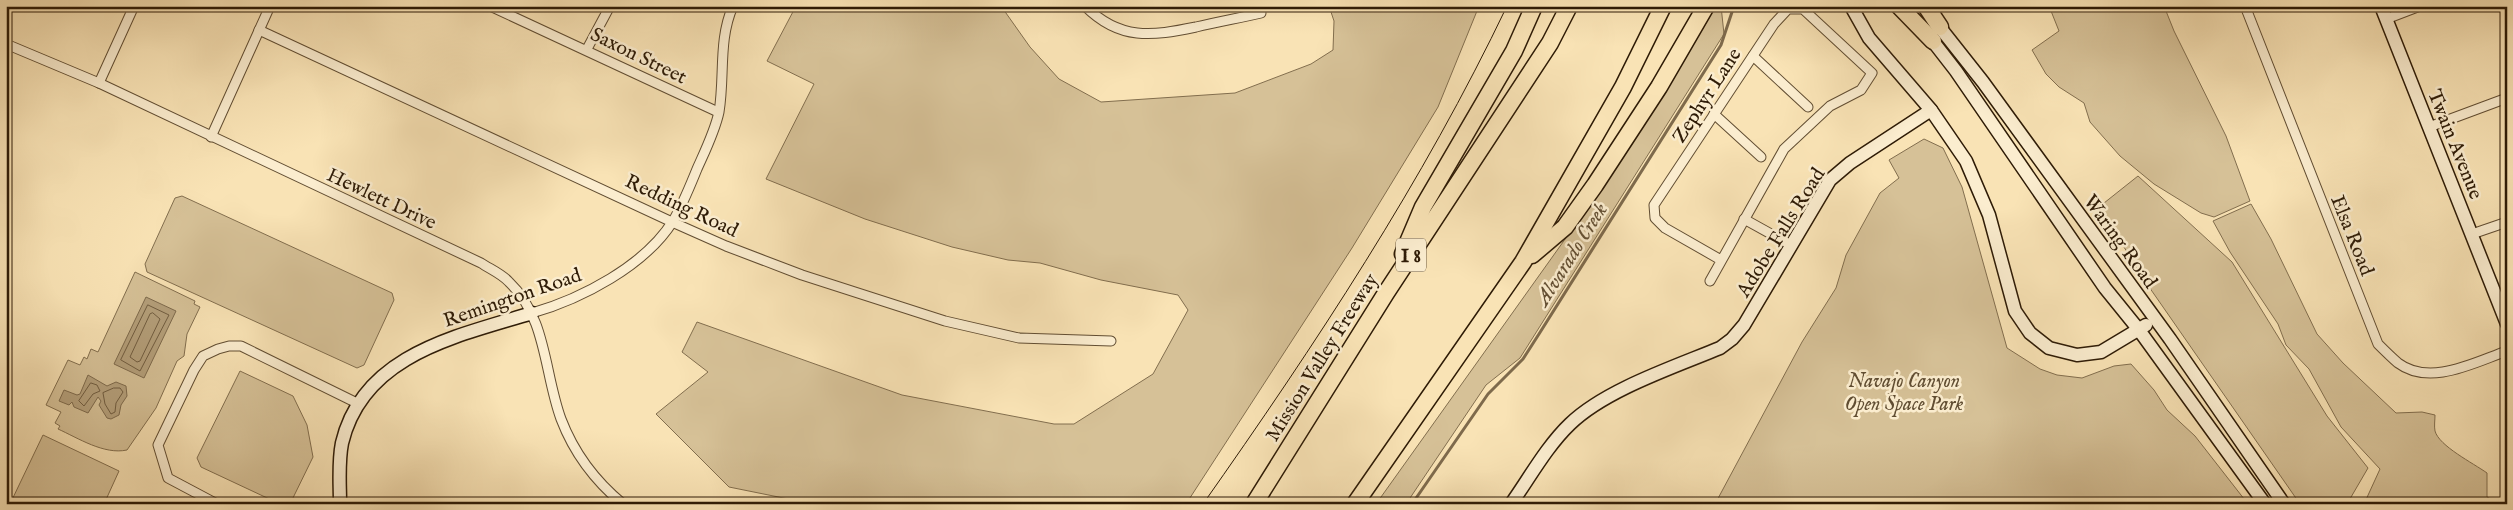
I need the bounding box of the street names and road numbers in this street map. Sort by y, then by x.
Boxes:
street label: Saxon Street [586,22,691,90]
street label: Zephyr Lane [1667,43,1747,148]
street label: Twain Avenue [2421,86,2488,203]
street label: Hewlett Drive [322,163,440,236]
street label: Adobe Falls Road [1731,163,1831,303]
street label: Redding Road [621,169,742,244]
street label: Waring Road [2077,190,2162,294]
street label: Elsa Road [2324,192,2379,280]
road number: I 8 [1396,238,1426,272]
street label: Remington Road [440,263,585,334]
street label: Mission Valley Freeway [1260,269,1384,446]

